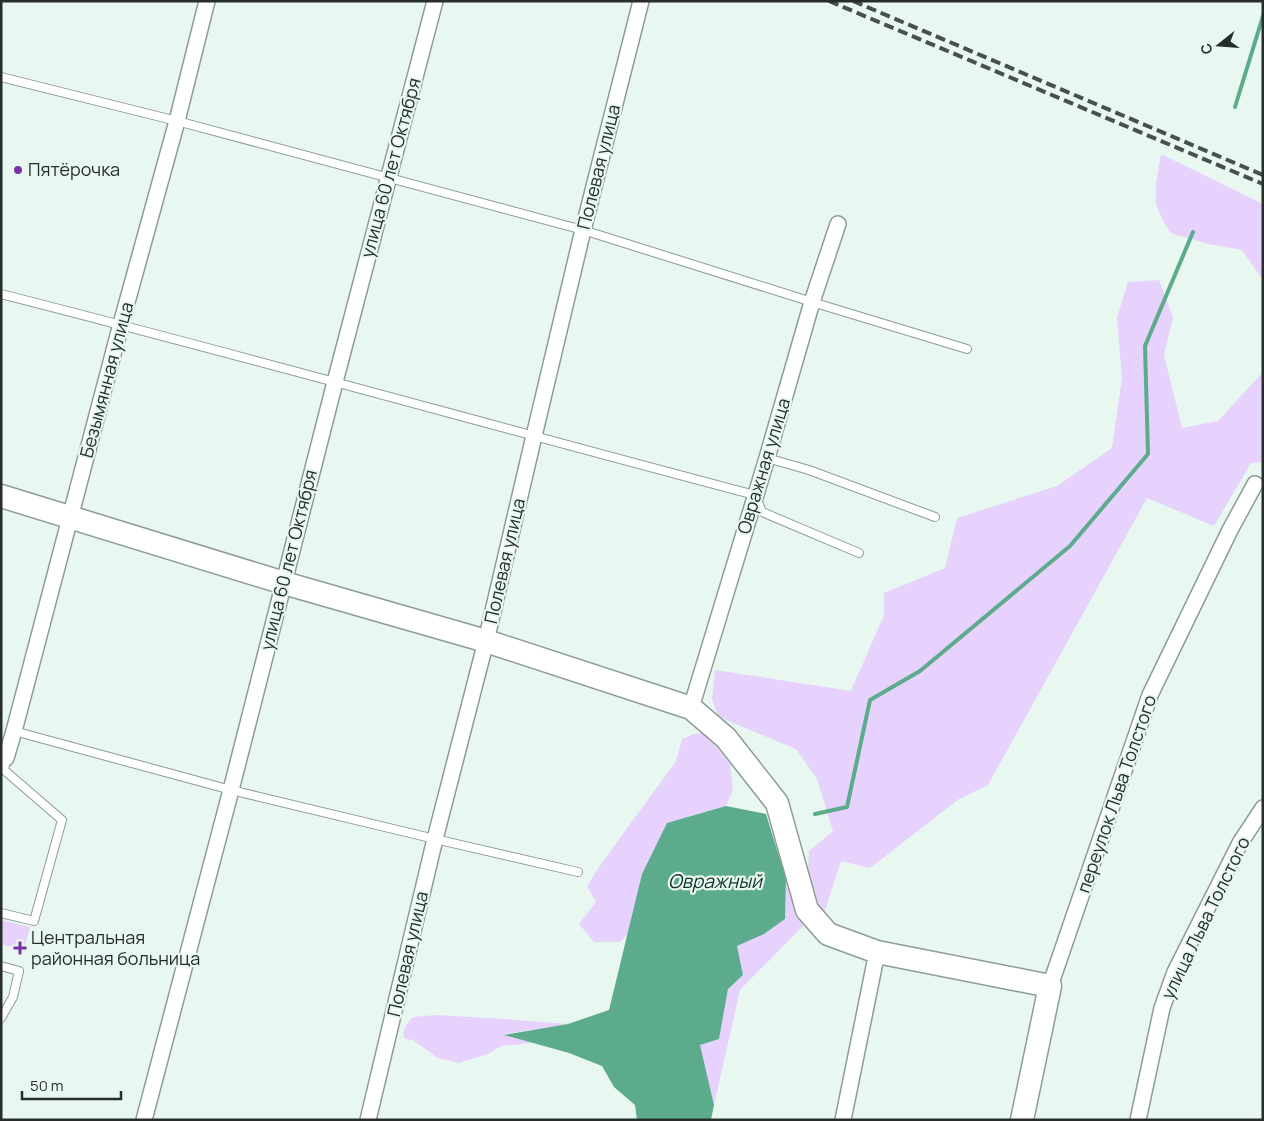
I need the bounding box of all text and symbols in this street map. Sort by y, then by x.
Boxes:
north arrow [1194,20,1244,70]
text: С [1195,41,1217,57]
street label: улица 60 лет Октября [354,75,426,260]
street label: Полевая улица [571,102,625,232]
place label: Пятёрочка [28,157,120,181]
marker: Пятёрочка [12,164,24,176]
street label: Безымянная улица [74,299,138,460]
street label: Овражная улица [731,395,795,537]
street label: улица 60 лет Октября [254,467,322,653]
street label: Полевая улица [478,496,530,626]
street label: переулок Льва Толстого [1071,691,1161,896]
street label: улица Льва Толстого [1155,832,1255,1003]
water label: Овражный [668,868,764,894]
street label: Полевая улица [381,889,433,1019]
place label: Центральная районная больница [31,925,200,970]
marker: Центральная районная больница [13,941,27,955]
scale bar [22,1068,121,1100]
text: 50 m [30,1075,64,1096]

